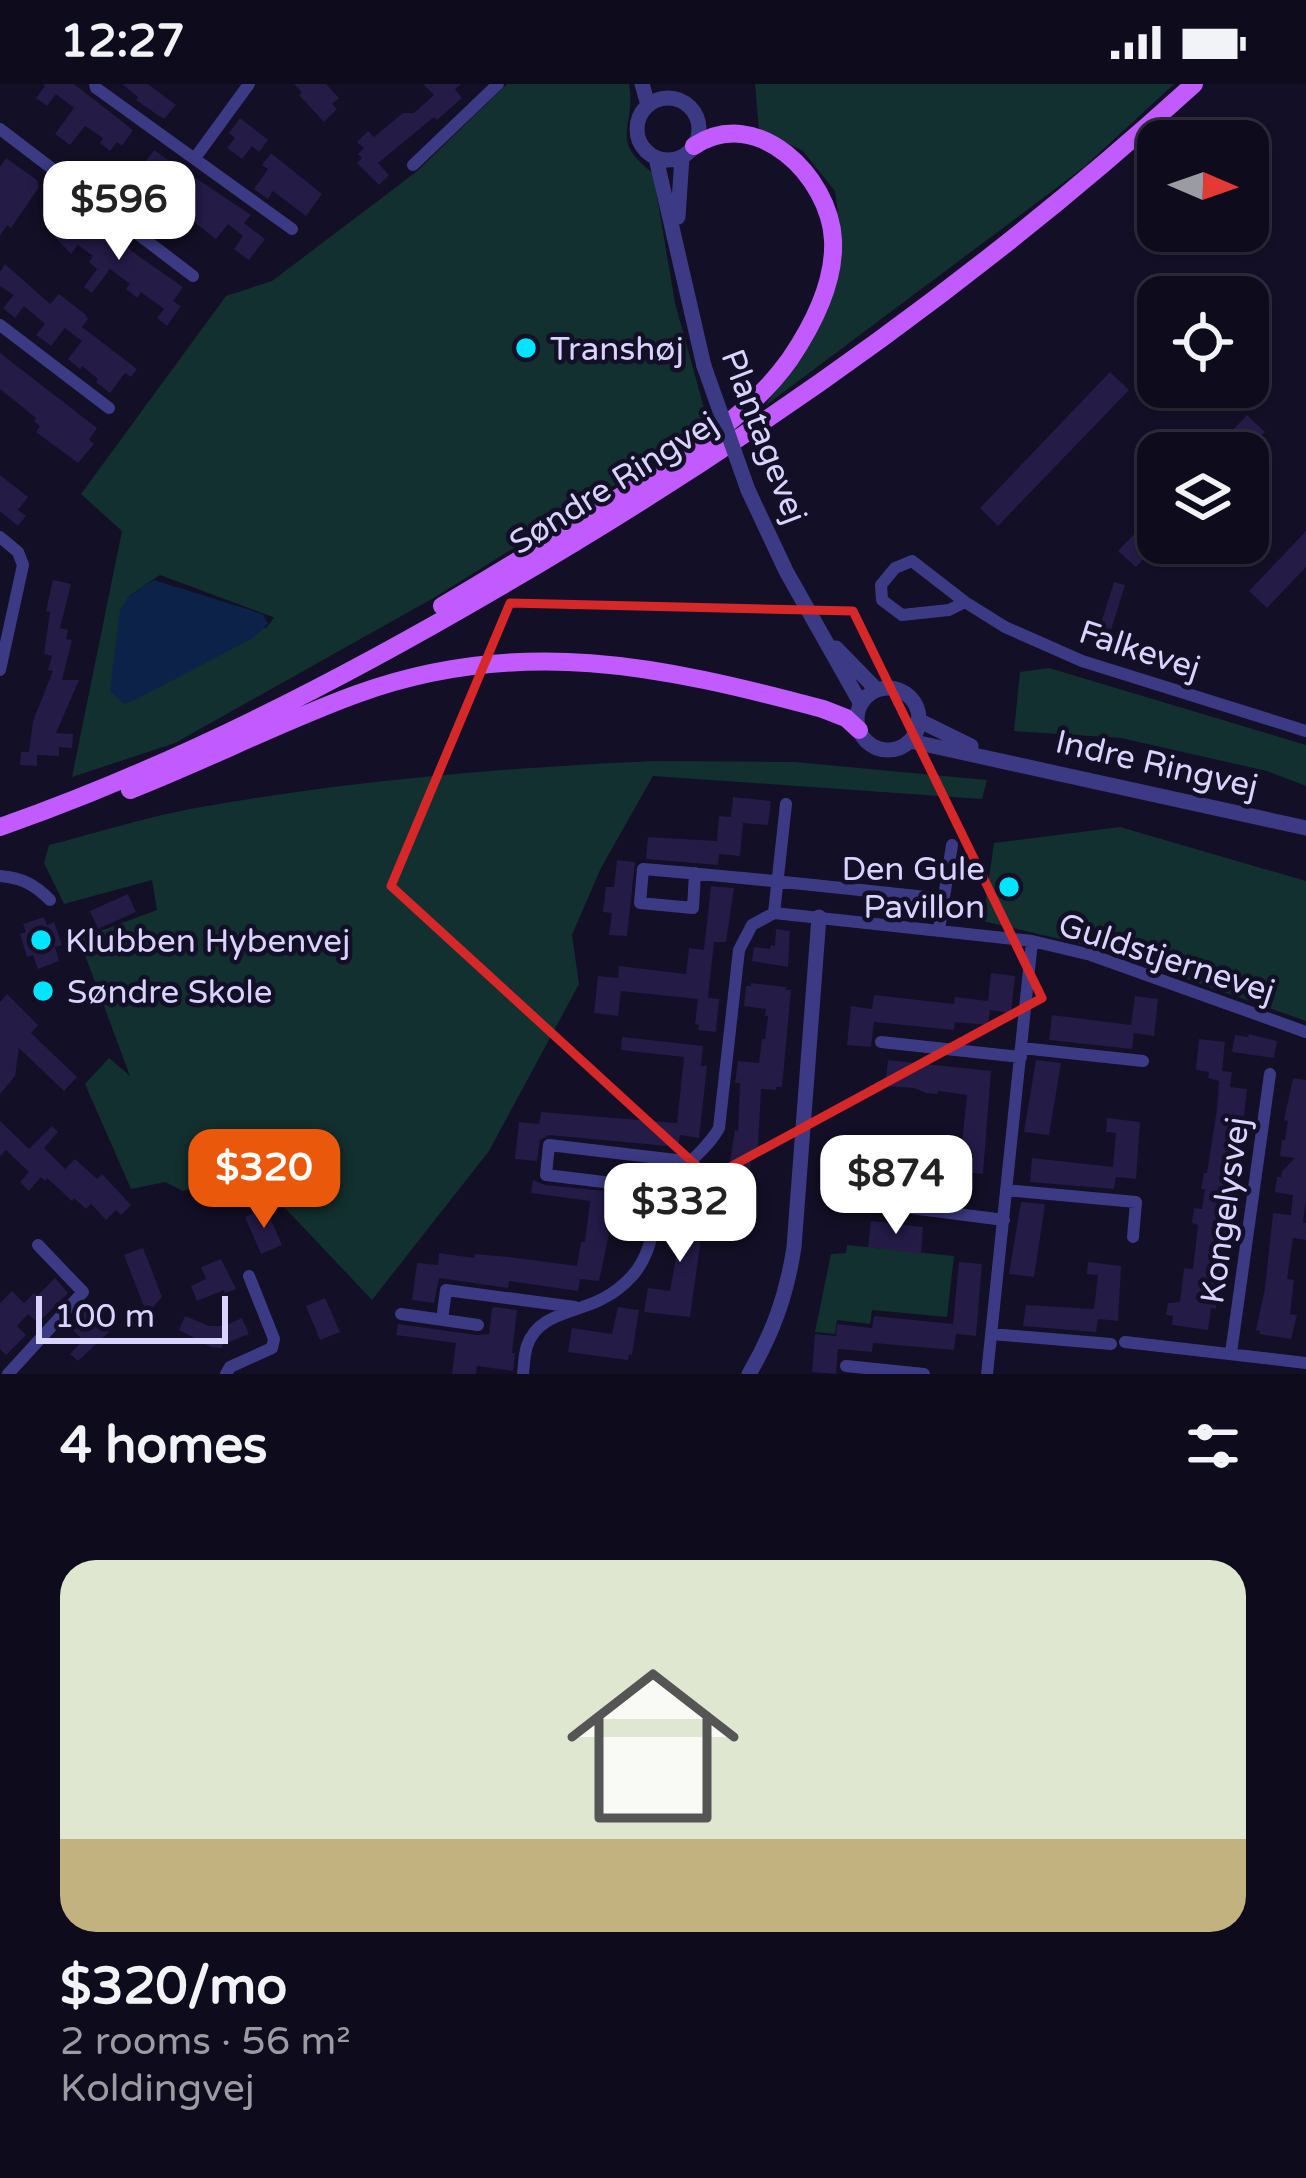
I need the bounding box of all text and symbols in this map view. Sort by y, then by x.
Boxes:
text: 12:27 [60,15,185,69]
north arrow [1137,120,1269,252]
map controls [1137,120,1269,564]
pin: $596 [48,161,190,263]
text: $596 [70,176,168,223]
button: locate [1137,276,1269,408]
place label: Transhøj [550,330,684,369]
marker: Transhøj [513,335,539,361]
street label: Plantagevej [713,344,815,529]
street label: Søndre Ringvej [503,404,725,563]
button: layers [1137,432,1269,564]
street label: Falkevej [1074,613,1205,688]
street label: Indre Ringvej [1052,722,1262,807]
place label: Den Gule Pavillon [842,850,985,927]
marker: Den Gule Pavillon [996,874,1022,900]
street label: Guldstjernevej [1053,905,1280,1012]
place label: Klubben Hybenvej [65,922,350,961]
marker: Klubben Hybenvej [28,927,54,953]
place label: Søndre Skole [67,973,272,1012]
marker: Søndre Skole [30,978,56,1004]
street label: Kongelysvej [1193,1115,1258,1306]
pin: $320 [193,1129,335,1231]
pin: $874 [825,1135,967,1237]
text: $320 [215,1144,313,1191]
text: $874 [847,1150,945,1197]
pin: $332 [609,1163,751,1265]
text: $332 [631,1178,729,1225]
scale bar [36,1290,228,1343]
text: 100 m [54,1297,155,1336]
icon: filters [1180,1413,1246,1479]
text: 4 homes [60,1415,268,1477]
icon: home [545,1638,761,1854]
text: $320/mo [60,1956,287,2018]
text: 2 rooms · 56 m² [60,2018,351,2065]
text: Koldingvej [60,2065,255,2112]

